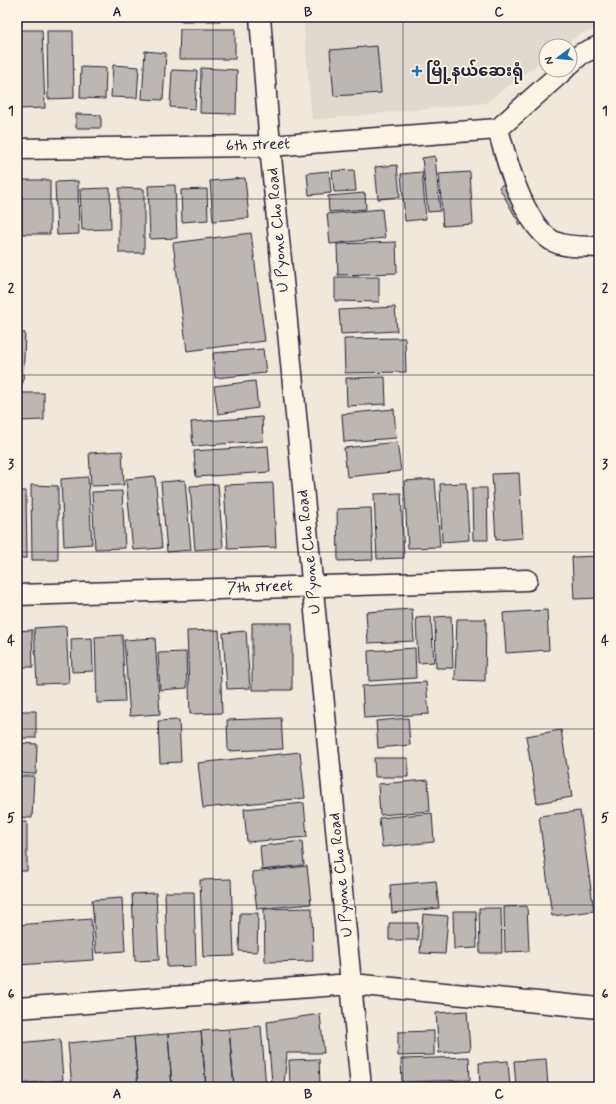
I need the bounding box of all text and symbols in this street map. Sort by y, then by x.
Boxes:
text: A [113,4,121,21]
text: B [304,4,313,21]
text: C [494,4,504,21]
north arrow [538,38,578,78]
text: N [542,55,557,66]
place label: မြို့နယ်ဆေးရုံ [426,59,523,84]
marker: မြို့နယ်ဆေးရုံ [411,65,423,77]
text: 1 [8,103,14,120]
text: 1 [602,103,608,120]
street label: 6th street [225,133,291,157]
street label: U Pyone Cho Road [262,167,294,293]
text: 2 [8,280,15,297]
text: 2 [602,280,609,297]
text: 3 [8,456,14,473]
text: 3 [602,456,608,473]
street label: U Pyone Cho Road [292,489,326,615]
street label: 7th street [227,575,293,599]
text: 4 [7,633,15,650]
text: 4 [601,633,609,650]
text: 5 [7,810,15,827]
text: 5 [601,810,609,827]
street label: U Pyone Cho Road [324,812,358,938]
text: 6 [8,986,15,1003]
text: 6 [602,986,609,1003]
text: A [113,1086,121,1103]
text: B [304,1086,313,1103]
text: C [494,1086,504,1103]

